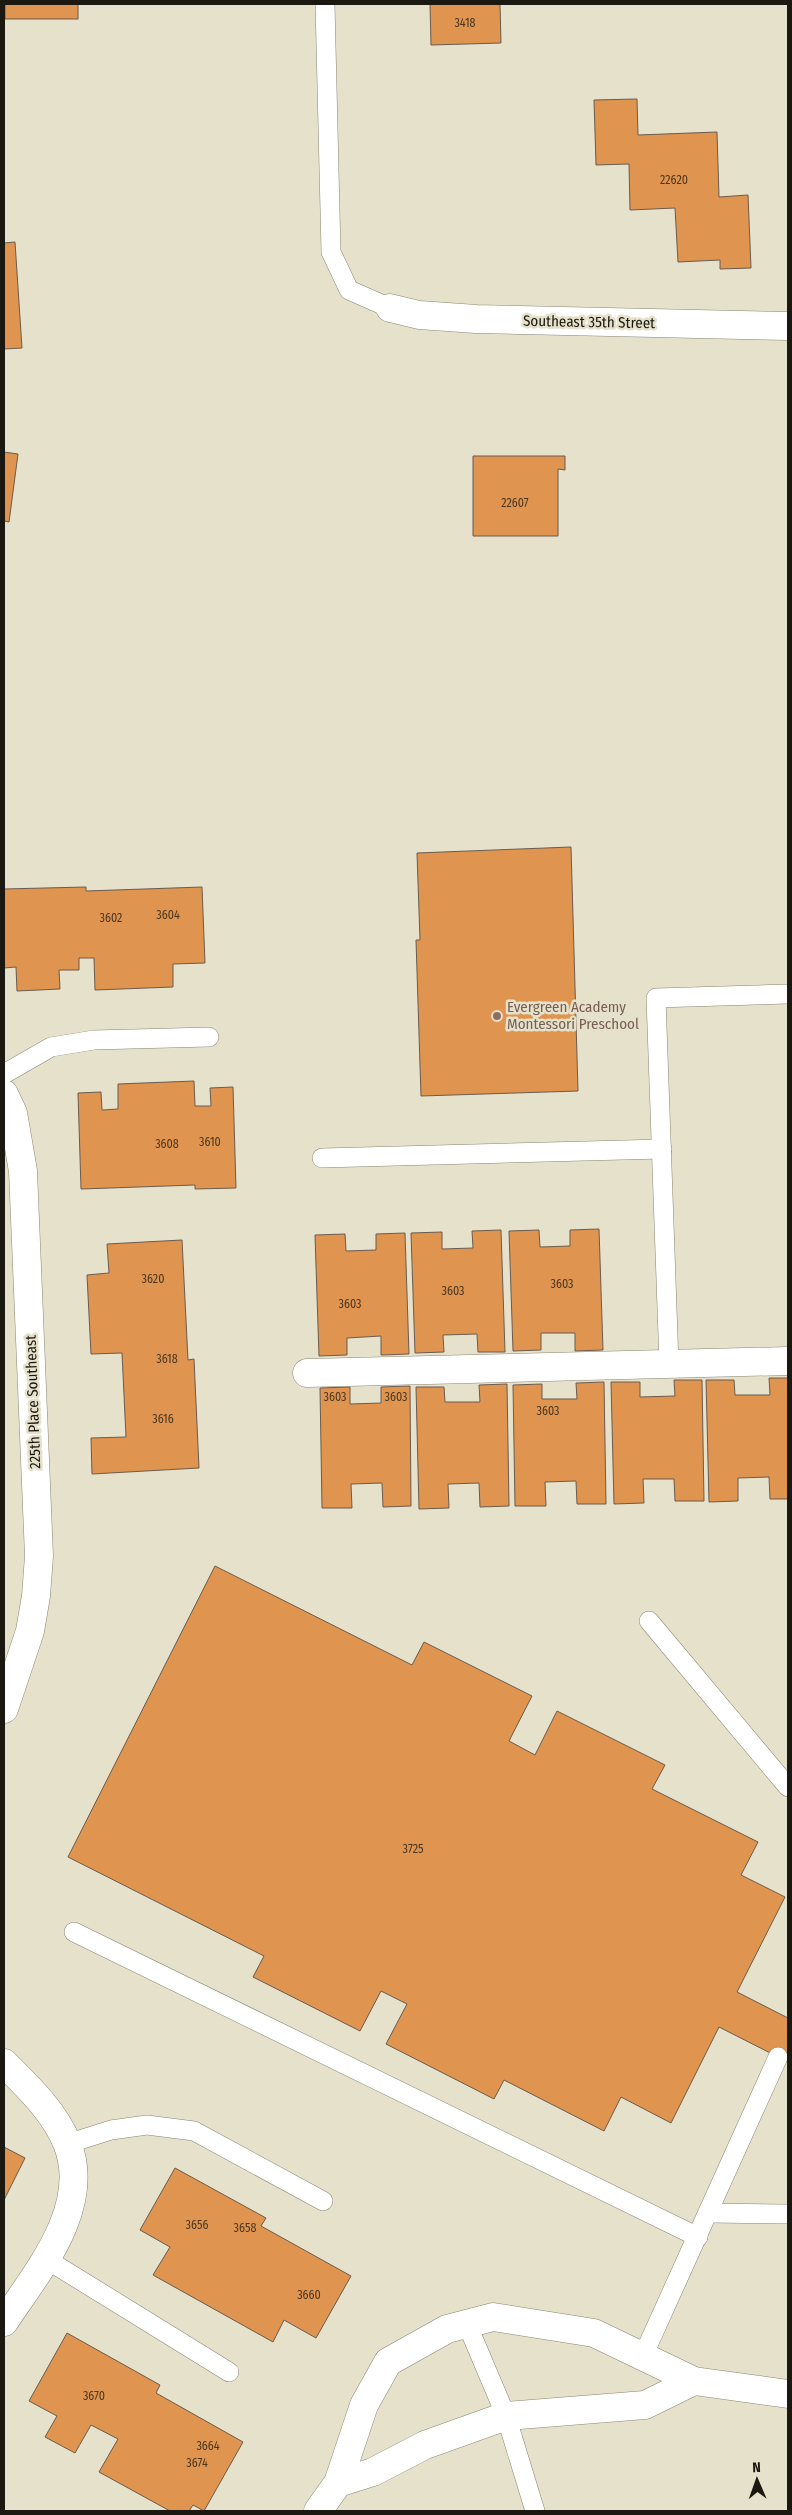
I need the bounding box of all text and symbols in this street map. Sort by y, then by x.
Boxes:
house number: 3418 [454,16,476,30]
house number: 22620 [660,173,688,187]
street label: Southeast 35th Street [523,312,655,332]
house number: 22607 [501,496,529,510]
house number: 3604 [156,908,180,922]
house number: 3602 [100,911,122,925]
place label: Evergreen Academy Montessori Preschool [507,998,639,1033]
marker: Evergreen Academy Montessori Preschool [491,1010,503,1022]
house number: 3610 [199,1135,221,1149]
house number: 3608 [155,1137,179,1151]
house number: 3620 [142,1272,164,1286]
house number: 3603 [551,1277,573,1291]
house number: 3603 [442,1284,464,1298]
house number: 3603 [339,1297,361,1311]
street label: 225th Place Southeast [22,1335,44,1469]
house number: 3618 [156,1352,178,1366]
house number: 3603 [324,1390,346,1404]
house number: 3603 [385,1390,407,1404]
house number: 3603 [537,1404,559,1418]
house number: 3616 [152,1412,174,1426]
house number: 3725 [403,1842,424,1856]
house number: 3656 [186,2218,208,2232]
house number: 3658 [234,2221,256,2235]
house number: 3660 [297,2288,321,2302]
house number: 3670 [83,2389,105,2403]
house number: 3664 [196,2439,220,2453]
north arrow [732,2455,782,2505]
house number: 3674 [186,2456,208,2470]
text: N [752,2459,761,2476]

